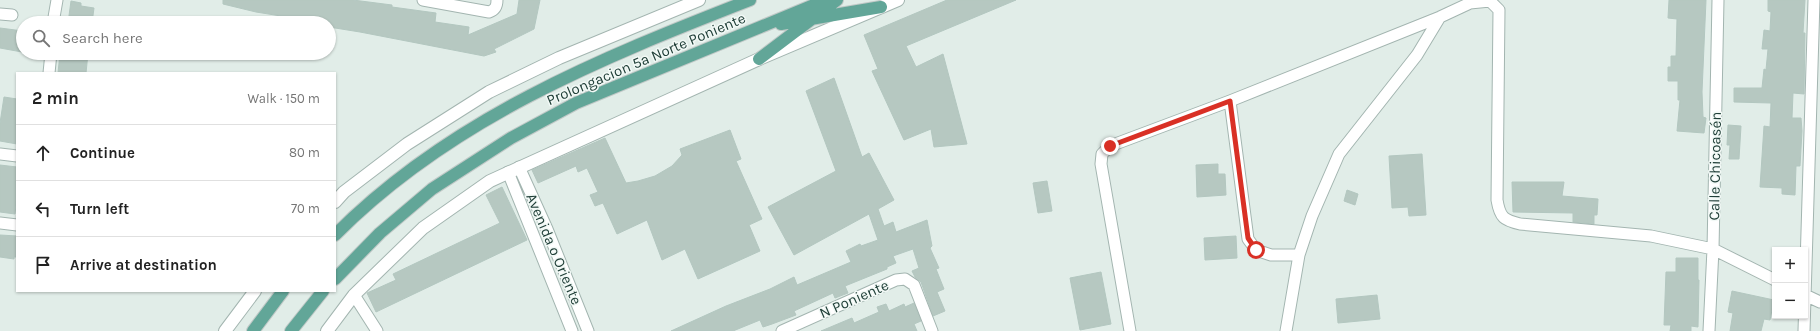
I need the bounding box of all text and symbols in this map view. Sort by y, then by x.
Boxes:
street label: Prolongacion 5a Norte Poniente [544,9,748,109]
search box [16,16,336,60]
icon: search [30,27,52,49]
text: Search here [62,29,143,47]
text: 2 min [32,88,79,108]
text: Walk · 150 m [248,91,320,106]
street label: Calle Chicoasén [1705,112,1725,220]
route end [1101,137,1119,155]
icon: ahead [32,142,54,164]
text: Continue [70,144,135,162]
text: 80 m [289,145,320,160]
street label: Avenida o Oriente [522,191,586,307]
icon: left [32,198,54,220]
text: Turn left [70,200,129,218]
text: 70 m [291,201,320,216]
route start [1247,241,1265,259]
map controls [1772,247,1808,319]
button: + [1772,247,1808,283]
icon: arrive [32,254,54,276]
text: Arrive at destination [70,256,217,274]
street label: N Poniente [817,276,891,322]
button: − [1772,283,1808,319]

